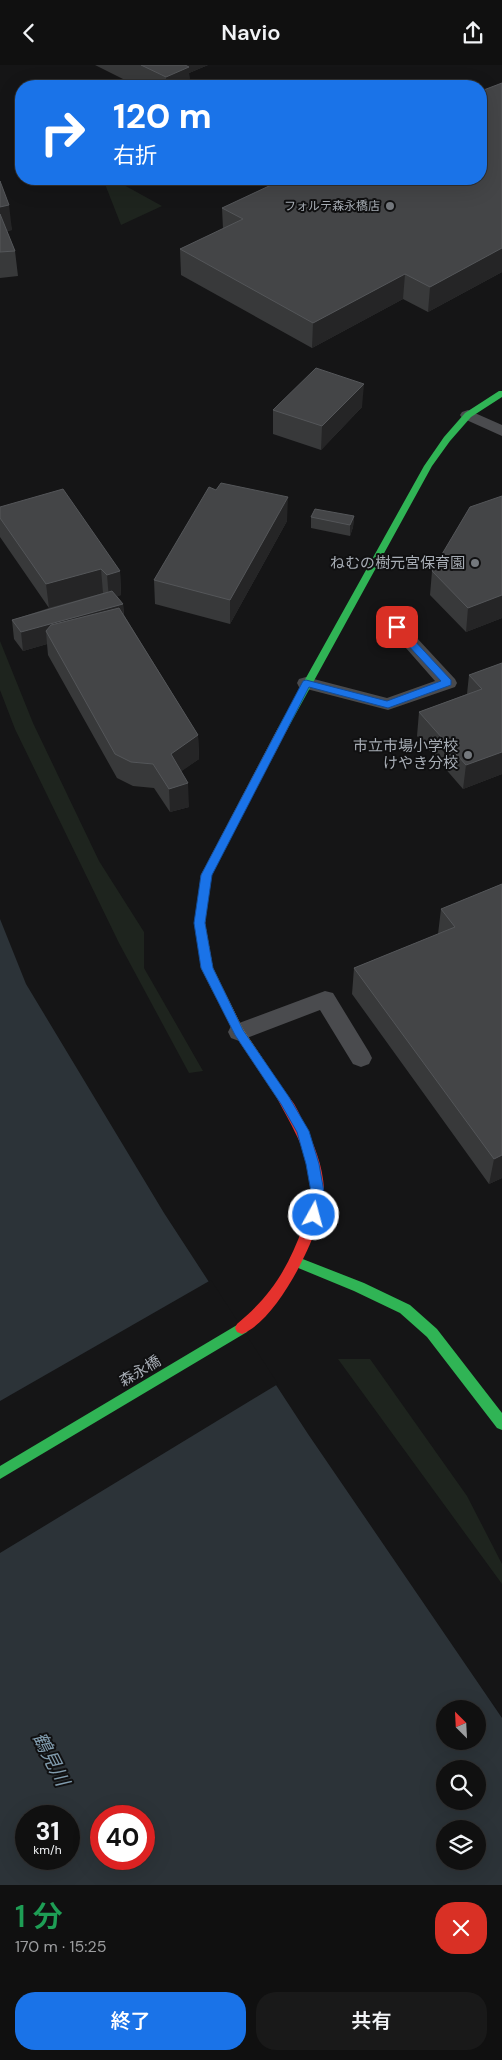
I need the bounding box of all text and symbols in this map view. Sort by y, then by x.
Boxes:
text: Navio [221,18,281,47]
icon: back [15,19,43,47]
icon: share [459,19,487,47]
text: 120 m [113,93,212,139]
icon: right [30,100,95,165]
text: 右折 [113,141,157,170]
place label: フォルテ森永橋店 [284,198,380,214]
marker: フォルテ森永橋店 [384,200,396,212]
place label: ねむの樹元宮保育園 [330,553,465,573]
marker: ねむの樹元宮保育園 [469,557,481,569]
pin [376,606,418,648]
icon: arrive [383,613,411,641]
place label: 市立市場小学校 けやき分校 [353,736,458,773]
marker: 市立市場小学校 けやき分校 [462,749,474,761]
position arrow [287,1188,339,1240]
street label: 森永橋 [116,1351,164,1391]
north arrow [436,1700,486,1750]
map controls [436,1700,486,1870]
water label: 鶴見川 [27,1728,76,1792]
button: search [436,1760,486,1810]
speed limit sign: 40 [90,1805,155,1870]
text: 31 [35,1815,59,1848]
button: layers [436,1820,486,1870]
text: km/h [33,1842,62,1858]
text: 1 分 [15,1897,63,1936]
button: close [435,1902,487,1954]
text: 170 m · 15:25 [15,1936,106,1957]
button: 終了 [15,1992,246,2050]
button: 共有 [256,1992,487,2050]

